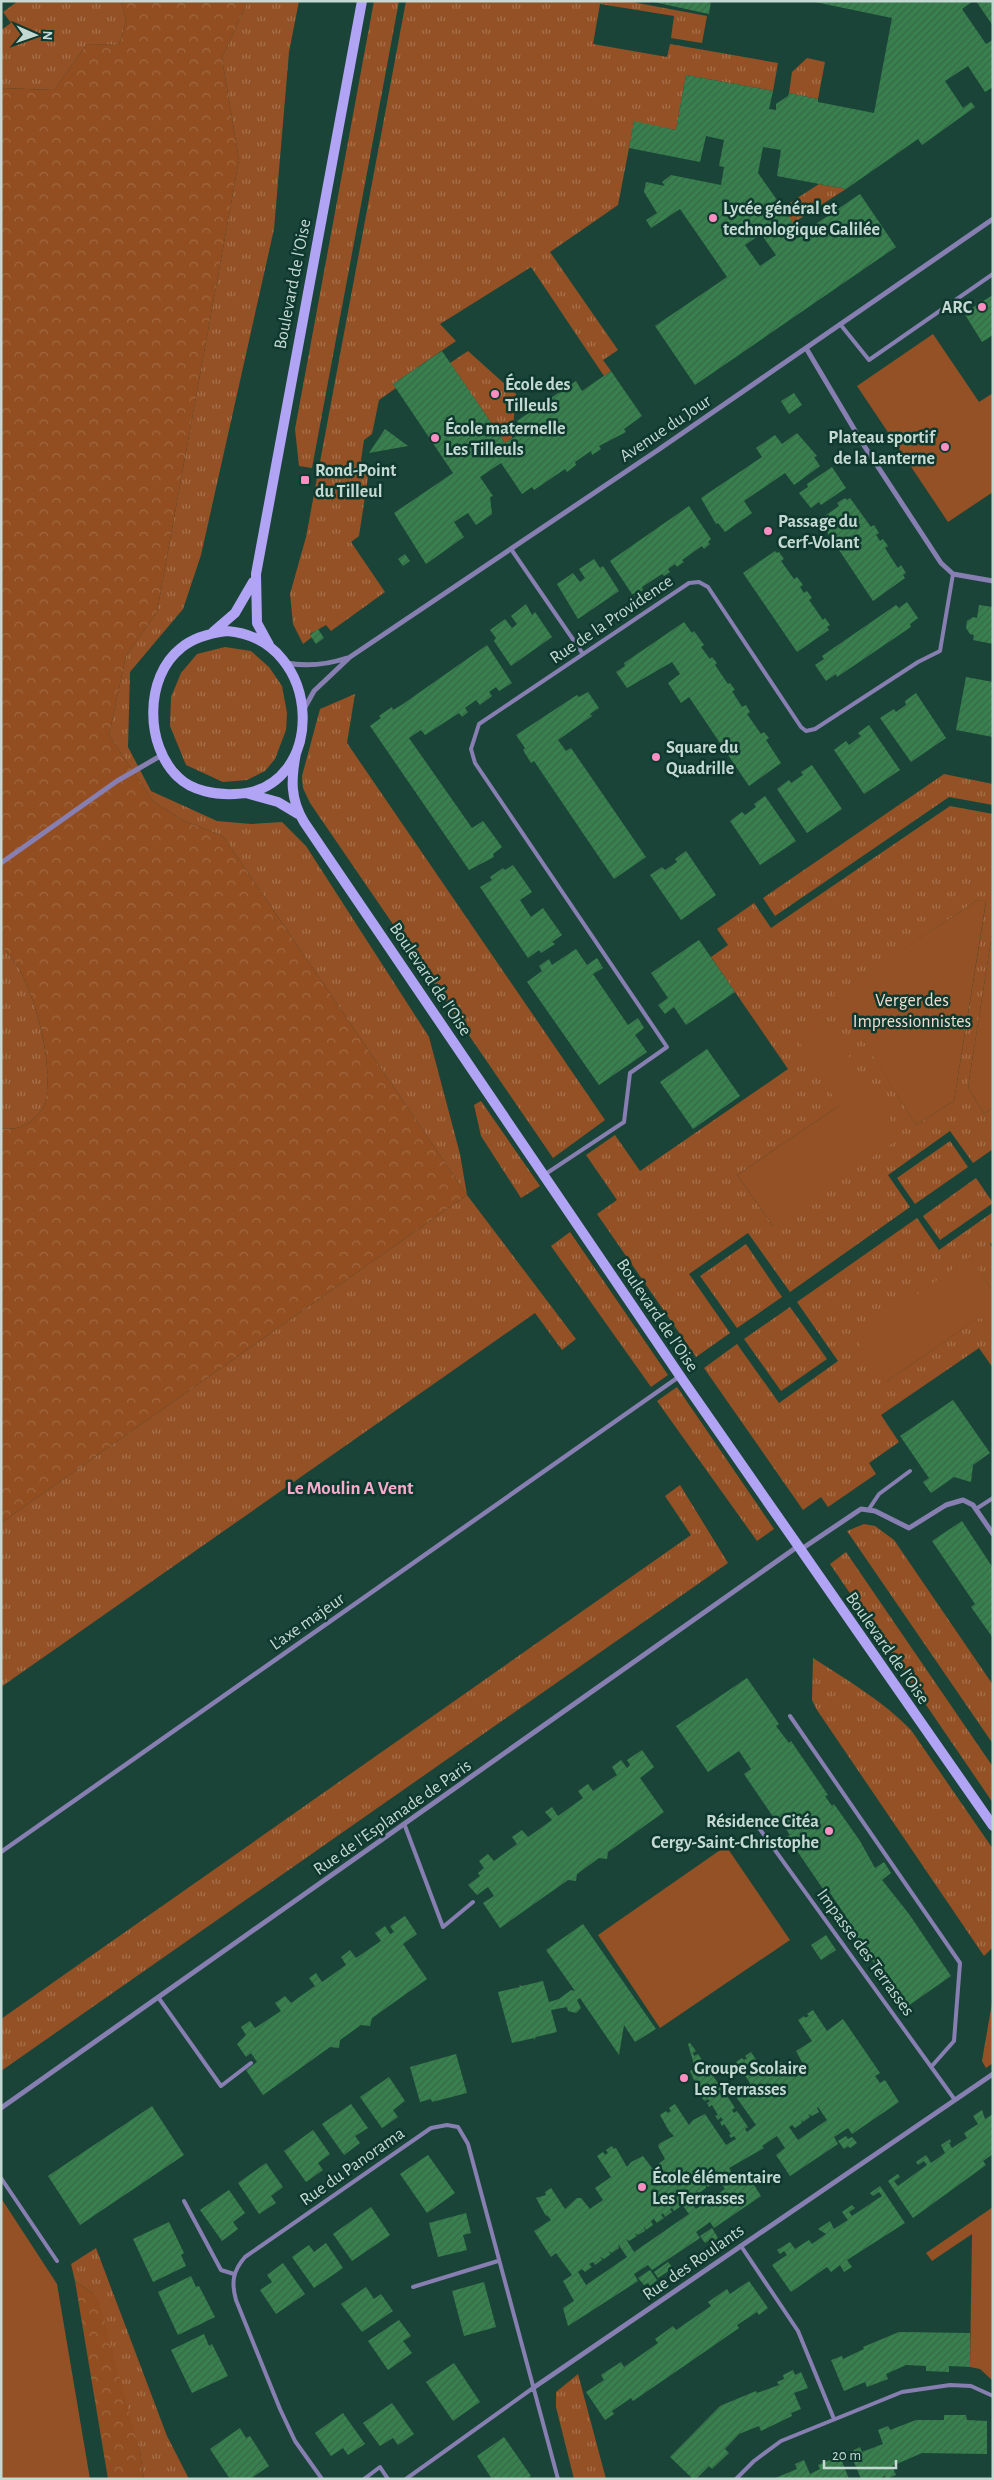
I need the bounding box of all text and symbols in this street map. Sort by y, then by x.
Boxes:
north arrow [10,10,60,60]
text: N [40,30,54,41]
place label: Lycée général et technologique Galilée [723,200,880,239]
marker: Lycée général et technologique Galilée [707,212,719,224]
street label: Boulevard de l'Oise [272,218,314,351]
place label: ARC [941,299,973,317]
marker: ARC [976,301,988,313]
place label: École des Tilleuls [505,373,571,415]
marker: École des Tilleuls [489,388,501,400]
street label: Avenue du Jour [617,392,715,466]
place label: École maternelle Les Tilleuls [445,417,565,459]
place label: Plateau sportif de la Lanterne [828,429,937,468]
marker: École maternelle Les Tilleuls [429,432,441,444]
marker: Plateau sportif de la Lanterne [939,441,951,453]
place label: Rond-Point du Tilleul [315,462,396,501]
marker: Rond-Point du Tilleul [299,474,311,486]
place label: Passage du Cerf-Volant [778,513,859,552]
marker: Passage du Cerf-Volant [762,525,774,537]
street label: Rue de la Providence [547,572,676,668]
place label: Square du Quadrille [666,739,739,778]
marker: Square du Quadrille [650,751,662,763]
street label: Boulevard de l'Oise [386,920,475,1039]
park label: Verger des Impressionnistes [853,992,971,1031]
street label: Boulevard de l'Oise [613,1256,702,1375]
district label: Le Moulin A Vent [287,1479,414,1498]
street label: Boulevard de l'Oise [842,1589,932,1708]
street label: L'axe majeur [267,1590,348,1654]
street label: Rue de l'Esplanade de Paris [310,1757,475,1879]
place label: Résidence Citéa Cergy-Saint-Christophe [651,1813,819,1852]
marker: Résidence Citéa Cergy-Saint-Christophe [823,1825,835,1837]
street label: Impasse des Terrasses [813,1886,917,2020]
place label: Groupe Scolaire Les Terrasses [694,2060,807,2099]
marker: Groupe Scolaire Les Terrasses [678,2072,690,2084]
street label: Rue du Panorama [297,2124,408,2209]
place label: École élémentaire Les Terrasses [652,2166,781,2208]
marker: École élémentaire Les Terrasses [636,2181,648,2193]
street label: Rue des Roulants [640,2221,747,2304]
scale bar [824,2438,896,2470]
text: 20 m [832,2448,861,2463]

